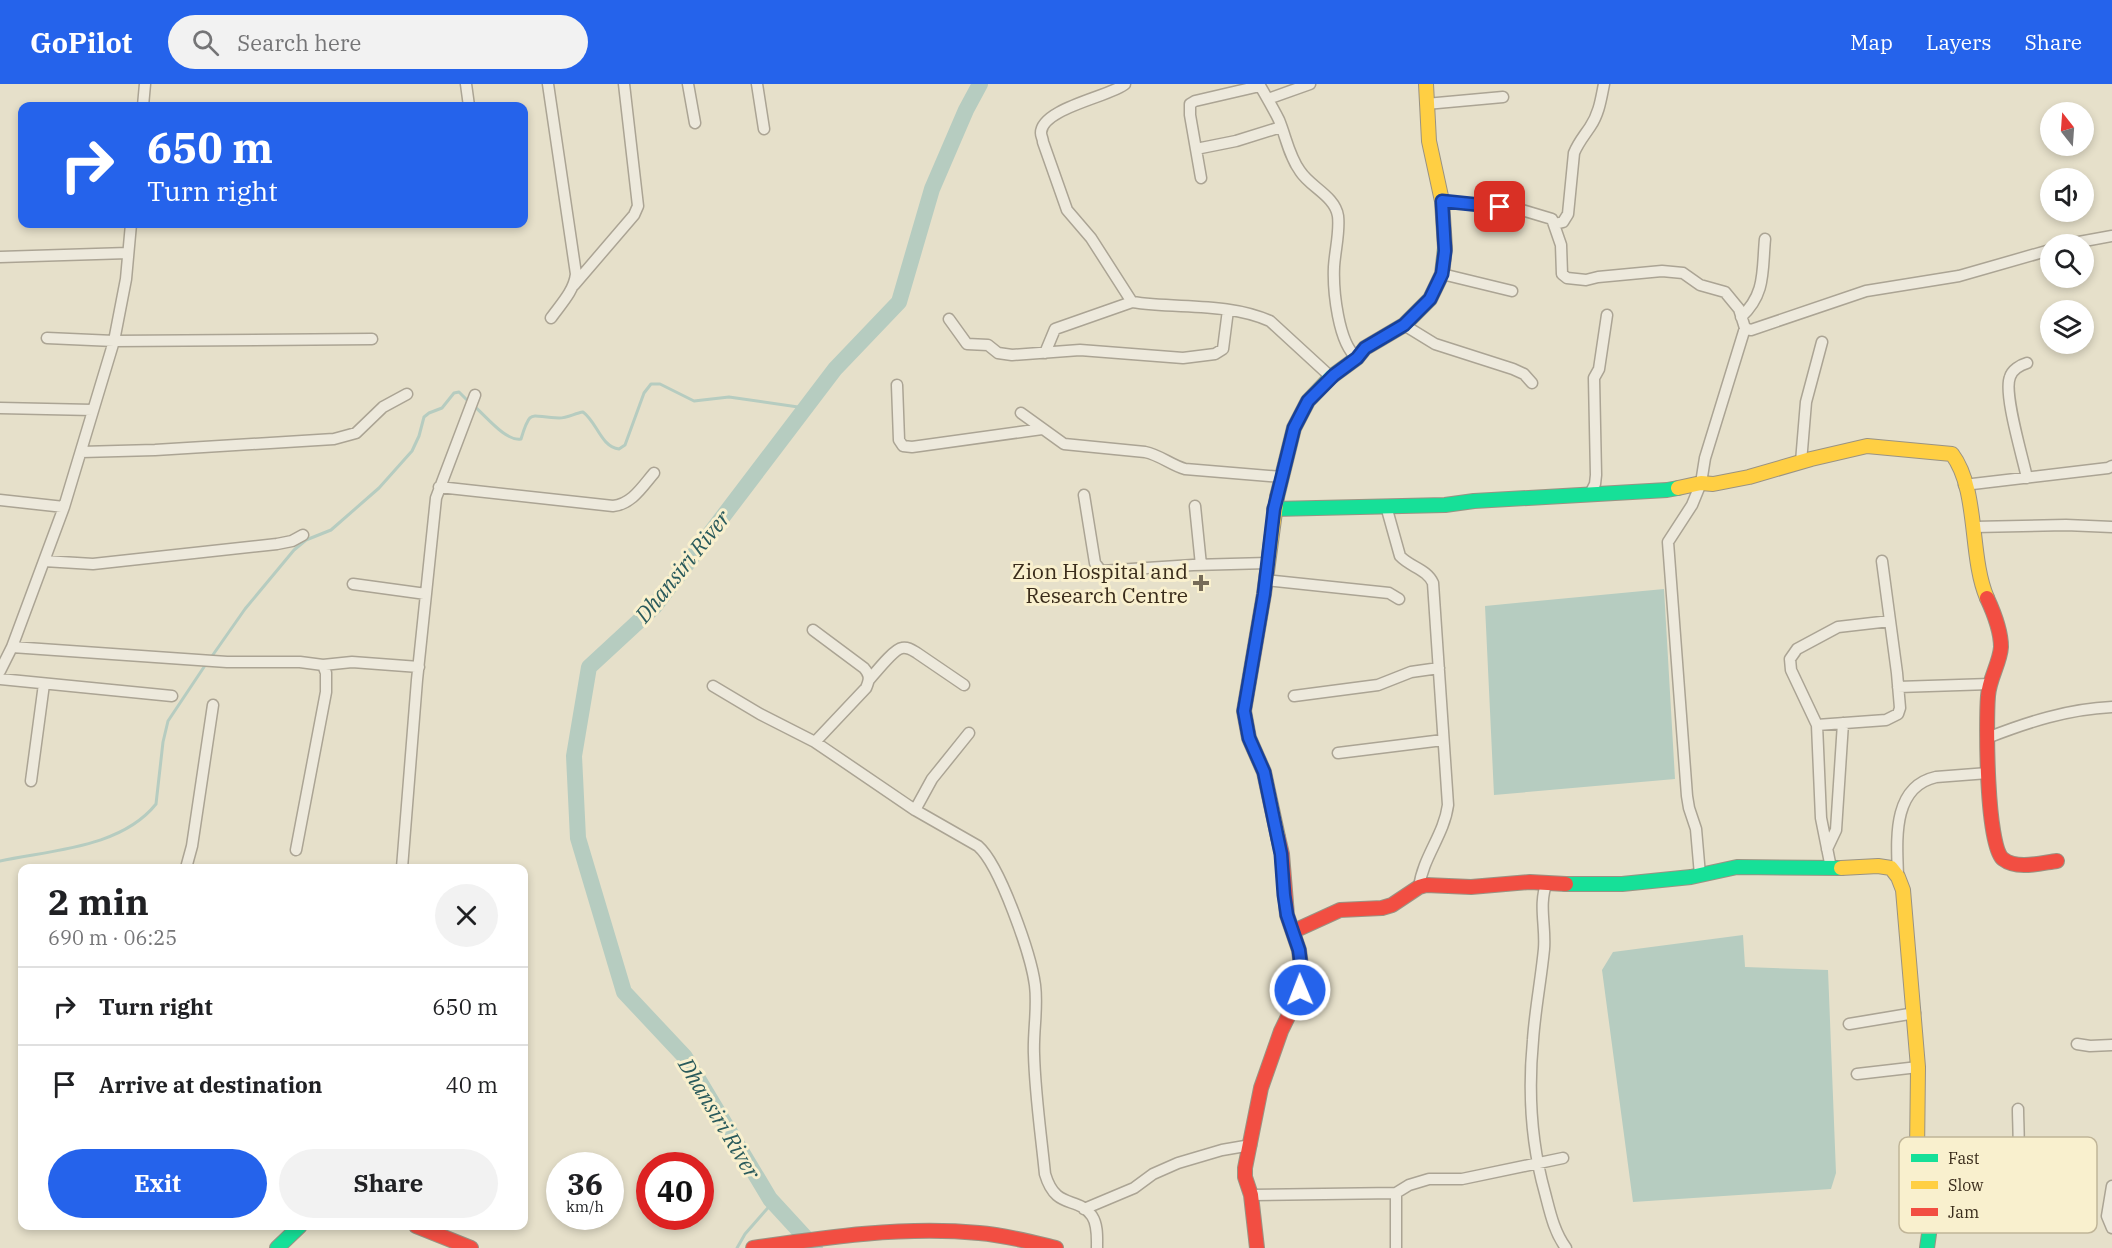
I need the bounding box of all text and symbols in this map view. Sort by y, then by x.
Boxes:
search box [168,15,588,69]
text: GoPilot [30,24,132,61]
icon: search [189,26,222,59]
text: Search here [237,28,361,57]
text: Map [1850,28,1893,56]
text: Layers [1926,28,1992,56]
text: Share [2025,28,2082,56]
north arrow [2040,102,2094,156]
map controls [2040,102,2094,354]
text: 650 m [147,120,273,175]
icon: right [48,126,126,204]
button: sound [2040,168,2094,222]
text: Turn right [147,173,278,208]
pin [1474,181,1525,232]
icon: arrive [1483,190,1516,223]
button: search [2040,234,2094,288]
button: layers [2040,300,2094,354]
water label: Dhansiri River [627,503,737,629]
place label: Zion Hospital and Research Centre [1012,557,1188,609]
marker: Zion Hospital and Research Centre [1192,574,1210,592]
text: 2 min [48,878,149,925]
button: close [435,884,498,947]
text: 690 m · 06:25 [48,924,177,951]
position arrow [1268,958,1332,1022]
icon: right [48,990,81,1023]
text: Turn right [99,992,213,1021]
text: 650 m [432,992,498,1021]
water label: Dhansiri River [672,1051,768,1185]
icon: arrive [48,1068,81,1101]
text: Arrive at destination [99,1070,322,1099]
text: 40 m [446,1070,498,1099]
legend [1899,1137,2097,1233]
text: Fast [1948,1148,1980,1168]
button: Exit [48,1149,267,1218]
button: Share [279,1149,498,1218]
speed limit sign: 40 [636,1152,714,1230]
text: 36 [567,1164,603,1203]
text: Slow [1948,1175,1984,1195]
text: km/h [566,1197,604,1216]
text: Jam [1948,1202,1979,1222]

